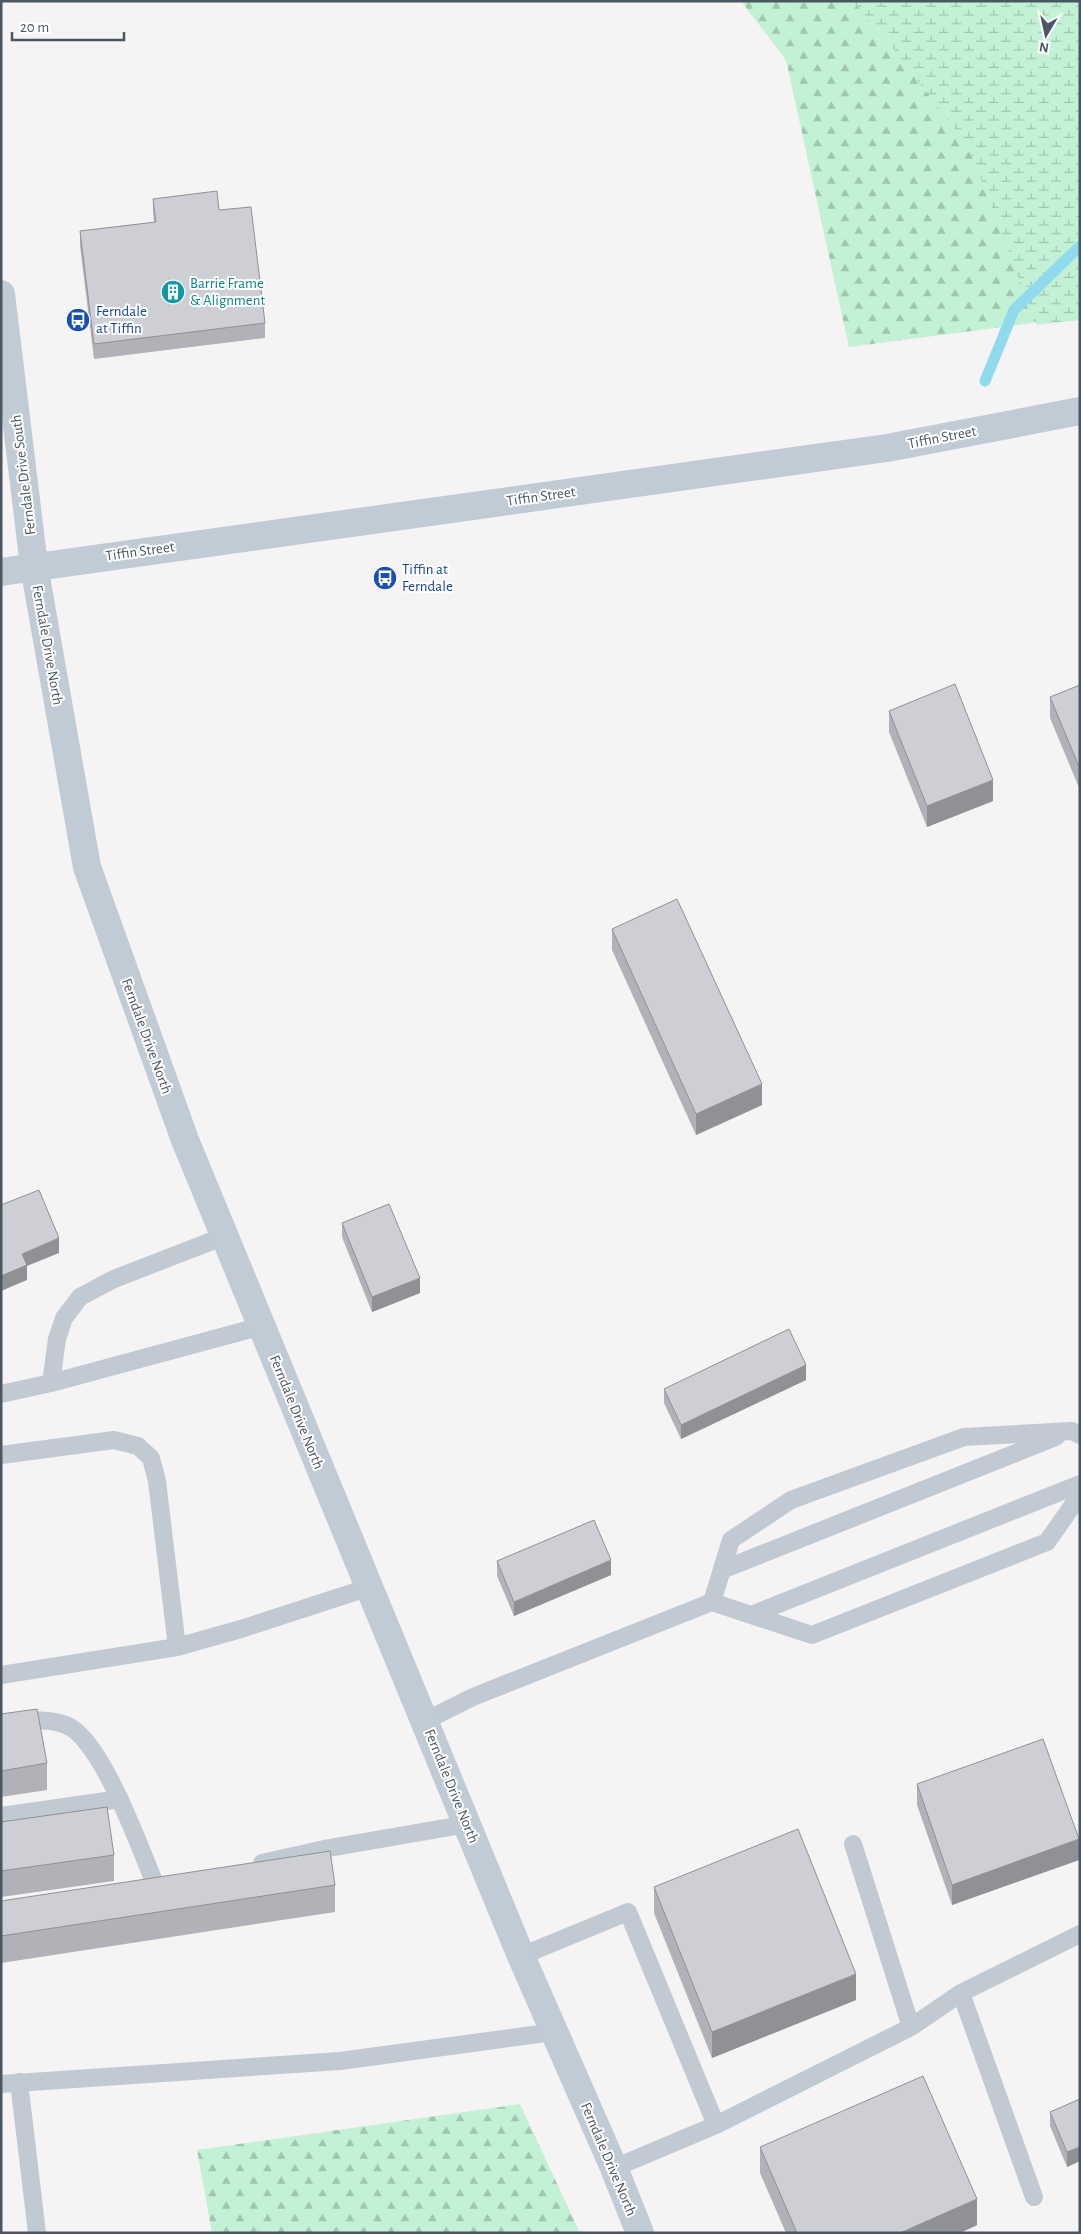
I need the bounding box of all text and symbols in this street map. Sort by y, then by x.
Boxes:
scale bar [12,10,125,42]
north arrow [1021,10,1071,60]
text: 20 m [20,20,49,35]
text: N [1038,39,1050,55]
place label: Barrie Frame & Alignment [190,276,265,308]
building icon: Barrie Frame & Alignment [160,279,186,305]
place label: Ferndale at Tiffin [96,304,147,336]
bus stop icon: Ferndale at Tiffin [65,307,91,333]
street label: Ferndale Drive South [9,414,38,536]
street label: Tiffin Street [907,423,978,451]
street label: Tiffin Street [506,484,577,509]
street label: Tiffin Street [105,539,176,564]
place label: Tiffin at Ferndale [402,562,453,594]
bus stop icon: Tiffin at Ferndale [372,565,398,591]
street label: Ferndale Drive North [30,584,65,706]
street label: Ferndale Drive North [119,977,174,1096]
street label: Ferndale Drive North [267,1353,326,1471]
street label: Ferndale Drive North [422,1727,481,1845]
street label: Ferndale Drive North [578,2100,639,2218]

